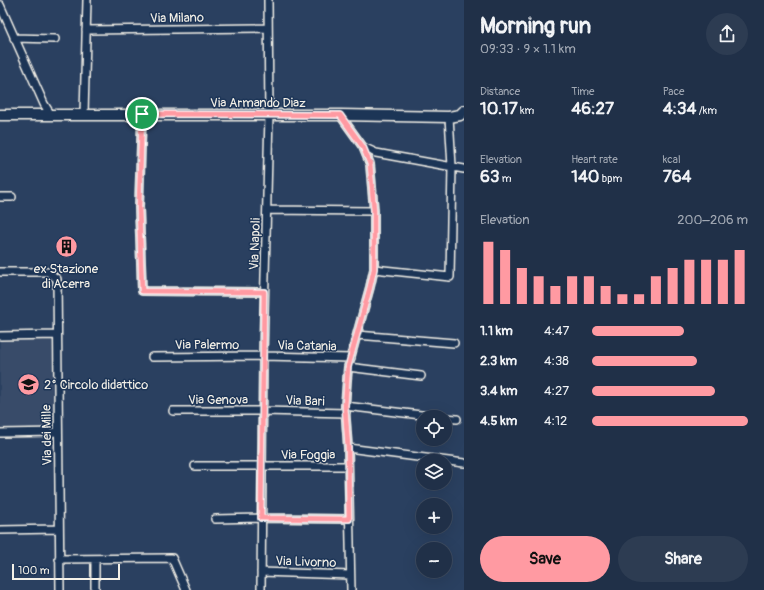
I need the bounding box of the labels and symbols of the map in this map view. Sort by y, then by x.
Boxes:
street label: Via Milano [150,10,204,26]
street label: Via Armando Diaz [210,95,306,111]
pin [125,97,159,131]
street label: Via Napoli [246,218,264,270]
building icon: ex Stazione di Acerra [53,233,79,259]
place label: ex Stazione di Acerra [34,261,99,292]
street label: Via Palermo [175,337,239,353]
street label: Via Catania [277,337,337,355]
school or university icon: 2° Circolo didattico [16,371,42,397]
place label: 2° Circolo didattico [44,377,148,393]
street label: Via Genova [188,392,248,408]
street label: Via Bari [285,392,325,410]
street label: Via dei Mille [38,404,56,466]
street label: Via Foggia [281,447,335,463]
street label: Via Livorno [275,553,337,571]
scale bar [12,562,120,581]

